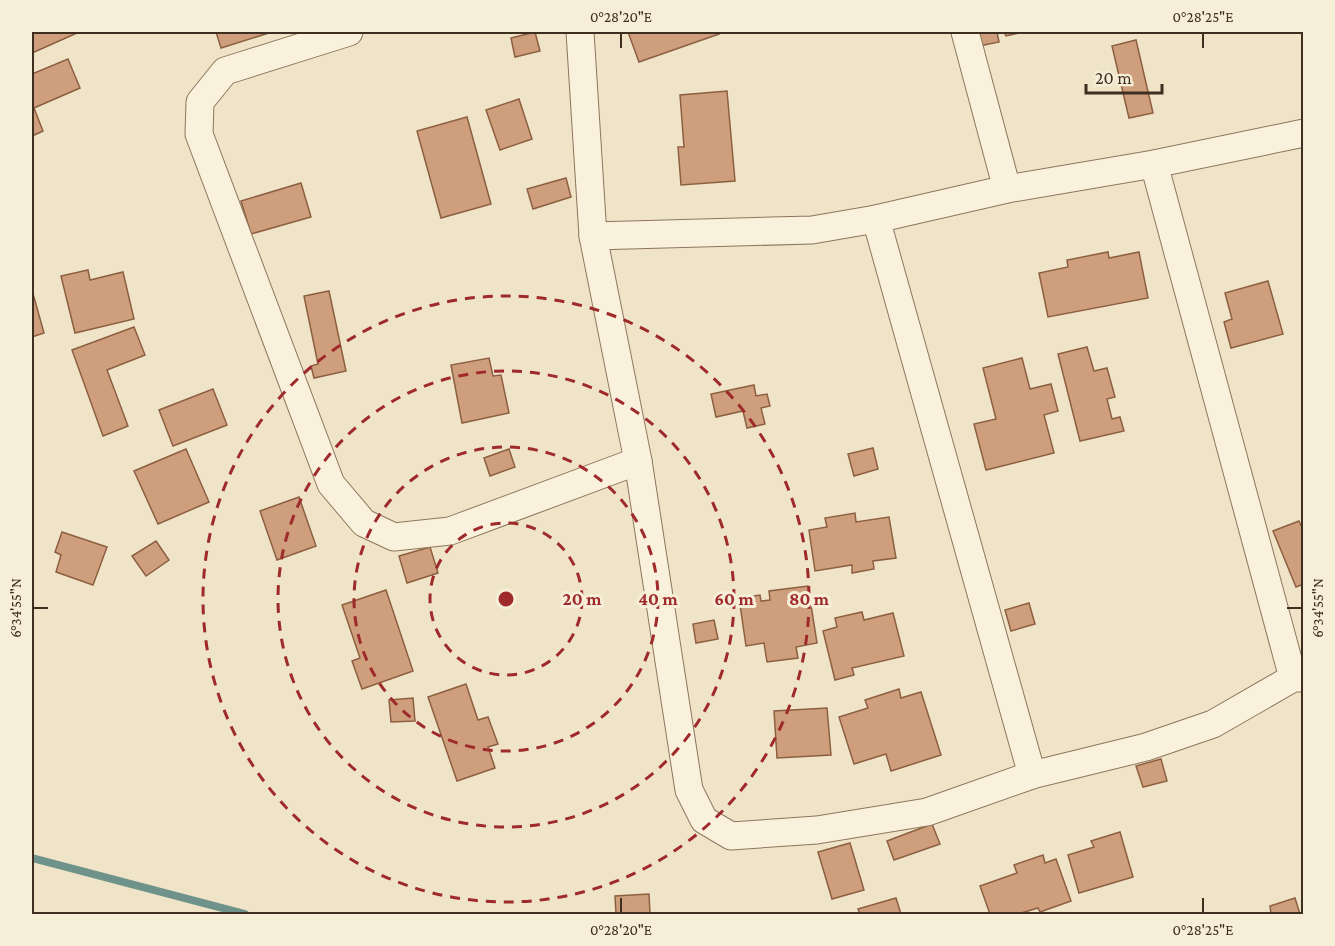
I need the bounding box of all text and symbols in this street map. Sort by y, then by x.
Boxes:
text: 0°28'20"E [590,9,652,25]
text: 0°28'25"E [1173,9,1233,25]
scale bar [1086,57,1162,95]
text: 20 m [1095,68,1132,88]
text: 6°34'55"N [8,578,24,638]
text: 6°34'55"N [1310,578,1326,638]
centre of rings [496,589,516,609]
text: 20 m [563,589,602,609]
text: 40 m [638,589,678,609]
text: 60 m [714,589,754,609]
text: 80 m [789,589,830,609]
text: 0°28'20"E [590,922,652,938]
text: 0°28'25"E [1173,922,1233,938]

